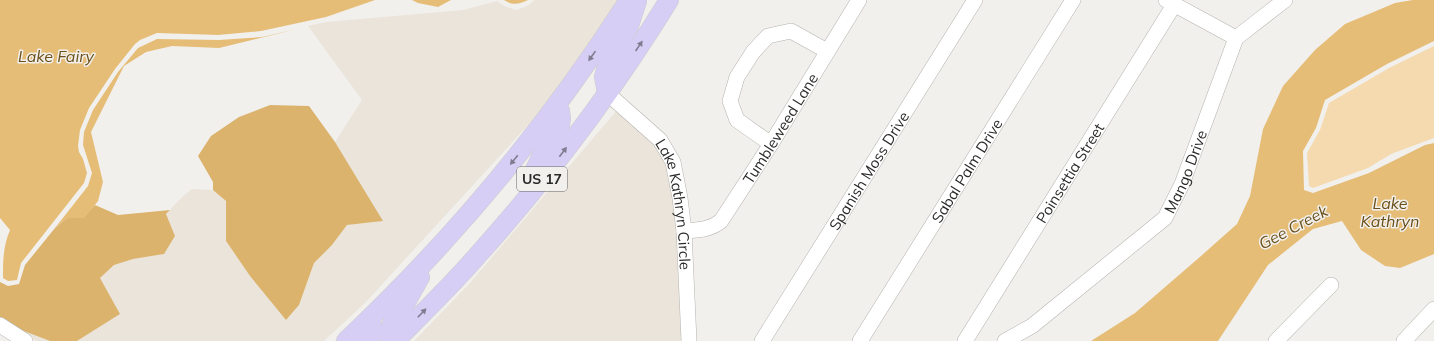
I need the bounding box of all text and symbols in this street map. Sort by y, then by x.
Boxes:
one-way arrow [635,41,643,52]
water label: Lake Fairy [18,46,95,66]
one-way arrow [588,51,596,61]
street label: Tumbleweed Lane [738,69,822,187]
street label: Spanish Moss Drive [824,108,913,233]
street label: Sabal Palm Drive [927,115,1006,226]
street label: Poinsettia Street [1031,119,1108,226]
street label: Mango Drive [1159,127,1211,216]
street label: Lake Kathryn Circle [652,135,695,270]
one-way arrow [559,147,567,158]
one-way arrow [509,154,518,165]
road number: US 17 [517,167,567,191]
water label: Lake Kathryn [1361,193,1419,231]
water label: Gee Creek [1255,200,1332,254]
one-way arrow [417,308,427,318]

